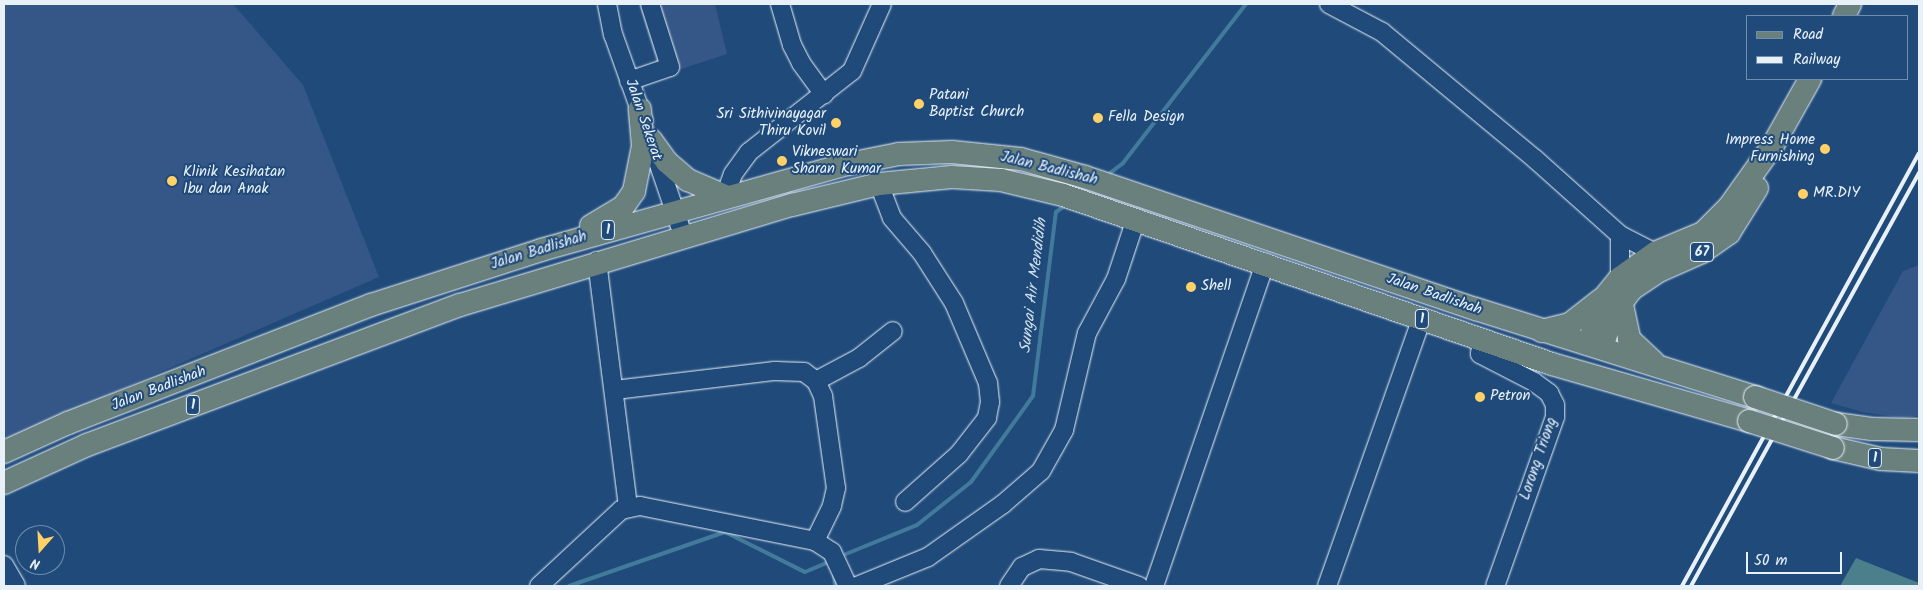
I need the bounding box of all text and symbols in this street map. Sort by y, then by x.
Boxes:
legend [1746,15,1908,80]
text: Road [1793,23,1823,47]
text: Railway [1793,48,1840,72]
street label: Jalan Sekerat [621,77,665,163]
place label: Patani Baptist Church [929,86,1024,121]
marker: Patani Baptist Church [913,98,925,110]
place label: Sri Sithivinayagar Thiru Kovil [716,105,826,140]
place label: Fella Design [1108,109,1184,127]
marker: Fella Design [1092,112,1104,124]
marker: Sri Sithivinayagar Thiru Kovil [830,117,842,129]
place label: Impress Home Furnishing [1725,131,1815,166]
place label: Vikneswari Sharan Kumar [792,143,881,178]
marker: Impress Home Furnishing [1819,143,1831,155]
street label: Jalan Badlishah [999,148,1099,190]
marker: Vikneswari Sharan Kumar [776,155,788,167]
place label: Klinik Kesihatan Ibu dan Anak [183,163,285,198]
marker: Klinik Kesihatan Ibu dan Anak [165,174,179,188]
place label: MR.DIY [1813,185,1860,203]
marker: MR.DIY [1797,188,1809,200]
water label: Sungai Air Mendidih [1016,217,1052,355]
road number: 1 [600,218,616,242]
street label: Jalan Badlishah [489,228,589,274]
road number: 67 [1690,240,1714,264]
street label: Jalan Badlishah [1384,270,1484,320]
place label: Shell [1201,278,1231,296]
marker: Shell [1185,281,1197,293]
road number: 1 [1414,308,1430,330]
street label: Jalan Badlishah [109,363,209,415]
place label: Petron [1490,388,1530,406]
marker: Petron [1474,391,1486,403]
road number: 1 [186,394,200,416]
street label: Lorong Triong [1516,415,1562,503]
road number: 1 [1868,446,1882,469]
north arrow [15,525,65,575]
scale bar [1748,542,1844,574]
text: 50 m [1754,549,1788,573]
text: N [28,551,43,575]

